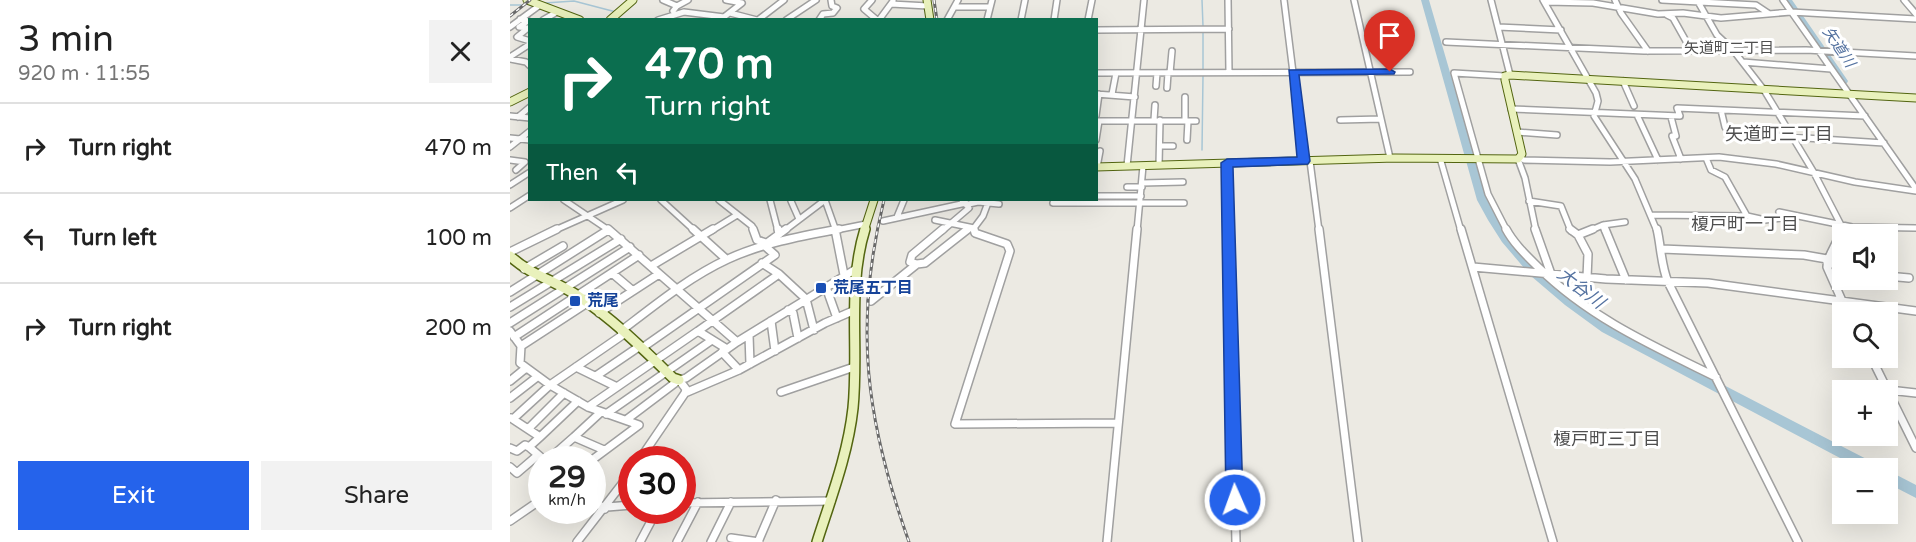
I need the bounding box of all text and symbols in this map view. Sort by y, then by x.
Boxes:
pin [1364,10,1415,72]
text: 3 min [18,18,114,61]
icon: arrive [1373,19,1406,52]
button: close [429,20,492,83]
water label: 矢道川 [1819,23,1860,72]
text: 470 m [645,39,774,90]
district label: 矢道町二丁目 [1684,39,1774,57]
icon: right [546,42,624,120]
text: 920 m · 11:55 [18,62,150,86]
text: Turn right [645,90,771,123]
district label: 矢道町三丁目 [1725,123,1833,145]
icon: right [18,132,51,165]
text: Turn right [69,135,171,161]
text: 470 m [425,135,492,161]
icon: left [611,156,644,189]
text: Then [546,160,599,186]
district label: 榎戸町一丁目 [1691,213,1799,235]
icon: left [18,222,51,255]
map controls [1832,224,1898,524]
button: sound [1832,224,1898,290]
text: Turn left [69,225,157,251]
text: 100 m [425,225,492,251]
water label: 大谷川 [1553,263,1611,315]
place label: 荒尾五丁目 [833,278,913,298]
marker: 荒尾五丁目 [814,281,828,295]
place label: 荒尾 [587,291,619,311]
marker: 荒尾 [568,294,582,308]
button: search [1832,302,1898,368]
icon: right [18,312,51,345]
text: Turn right [69,315,171,341]
text: 200 m [425,315,492,341]
button: + [1832,380,1898,446]
district label: 榎戸町三丁目 [1553,428,1661,450]
speed limit sign: 30 [618,446,696,524]
button: − [1832,458,1898,524]
text: 29 [548,459,586,496]
button: Exit [18,461,249,530]
button: Share [261,461,492,530]
position arrow [1203,468,1267,532]
text: km/h [548,491,586,509]

